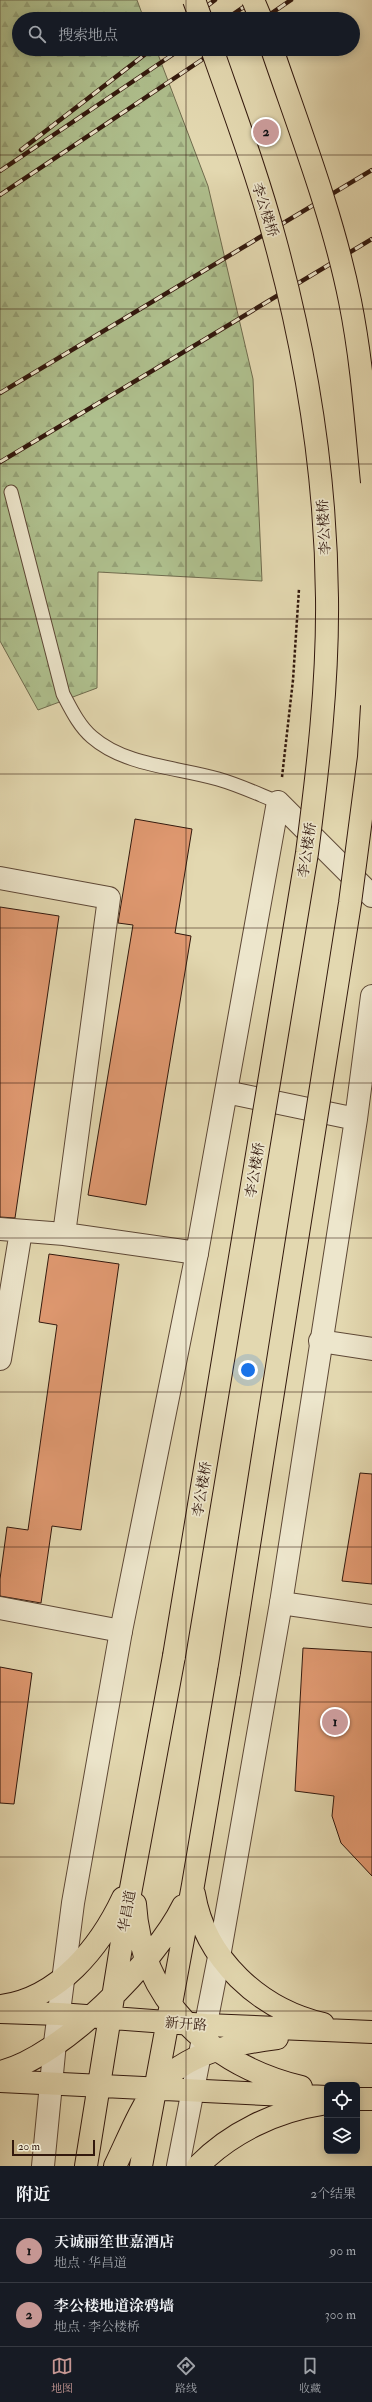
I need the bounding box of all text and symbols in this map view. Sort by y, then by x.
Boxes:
search box [12,12,360,56]
icon: search [26,23,48,45]
text: 搜索地点 [58,26,118,45]
pin: 2 [253,117,279,147]
street label: 李公楼桥 [248,181,282,239]
street label: 李公楼桥 [314,499,334,555]
street label: 李公楼桥 [295,821,319,879]
street label: 李公楼桥 [242,1141,268,1199]
your location [238,1360,258,1380]
street label: 李公楼桥 [189,1460,215,1518]
pin: 1 [322,1707,348,1737]
street label: 华昌道 [115,1889,139,1933]
street label: 新开路 [164,2014,208,2034]
map controls [324,2082,360,2154]
button: locate [324,2082,360,2118]
button: layers [324,2118,360,2154]
scale bar [12,2138,95,2157]
text: 20 m [18,2140,40,2153]
text: 附近 [16,2184,50,2205]
text: 2个结果 [310,2186,356,2202]
text: 天诚丽笙世嘉酒店 [54,2233,174,2252]
text: 1 [27,2243,31,2259]
text: 90 m [330,2243,356,2259]
text: 地点 · 华昌道 [54,2255,127,2271]
text: 李公楼地道涂鸦墙 [54,2297,174,2316]
text: 2 [26,2307,32,2323]
text: 300 m [325,2307,356,2323]
text: 地点 · 李公楼桥 [54,2319,140,2335]
tab: 地图 [51,2355,73,2395]
tab: 路线 [175,2355,197,2395]
tab: 收藏 [299,2355,321,2395]

